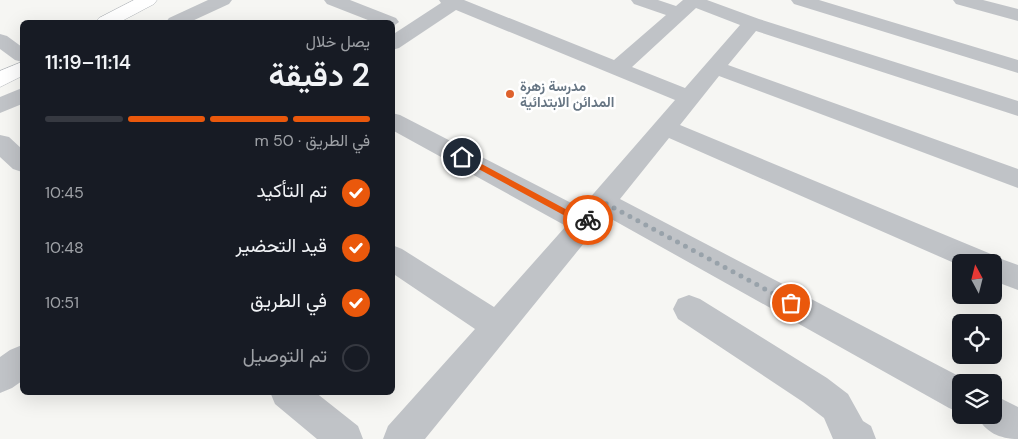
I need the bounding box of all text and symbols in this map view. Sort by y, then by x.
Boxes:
text: يصل خلال [306,31,370,52]
text: 11:14–11:19 [45,50,131,75]
text: 2 دقيقة [269,54,370,96]
place label: مدرسة زهرة المدائن الابتدائية [520,77,614,111]
marker: مدرسة زهرة المدائن الابتدائية [504,88,516,100]
text: في الطريق · 50 m [255,130,370,151]
pin [441,136,483,178]
icon: home [448,143,476,171]
text: تم التأكيد [257,178,327,203]
icon: check [342,179,370,207]
text: 10:45 [45,182,84,203]
courier [563,195,613,245]
icon: bike [574,206,602,234]
text: قيد التحضير [235,233,327,258]
icon: check [342,234,370,262]
text: 10:48 [45,237,84,258]
north arrow [952,254,1002,304]
map controls [952,254,1002,424]
pin [770,282,812,324]
text: في الطريق [250,288,327,313]
icon: check [342,289,370,317]
icon: bag [777,289,805,317]
text: 10:51 [45,292,79,313]
button: locate [952,314,1002,364]
text: تم التوصيل [243,343,327,368]
button: layers [952,374,1002,424]

